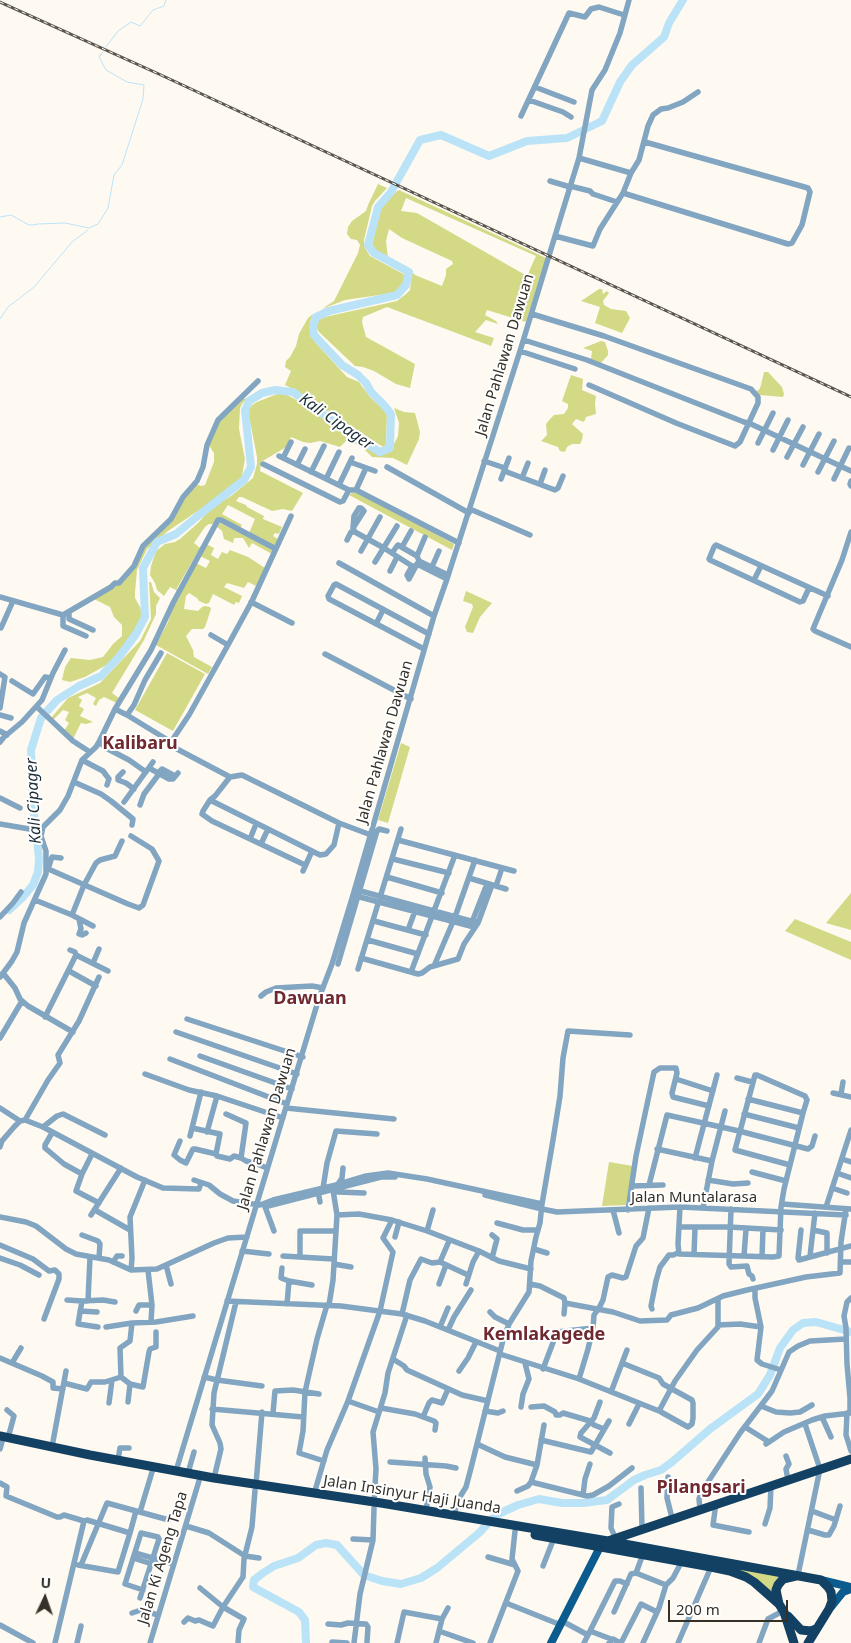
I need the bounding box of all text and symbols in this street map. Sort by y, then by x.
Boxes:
street label: Jalan Pahlawan Dawuan [472,272,538,438]
water label: Kali Cipager [295,389,377,455]
street label: Jalan Pahlawan Dawuan [353,659,417,825]
district label: Kalibaru [102,733,178,755]
water label: Kali Cipager [22,758,46,844]
district label: Dawuan [273,988,347,1010]
street label: Jalan Pahlawan Dawuan [234,1046,300,1212]
street label: Jalan Muntalarasa [631,1189,757,1207]
district label: Kemlakagede [483,1324,605,1346]
street label: Jalan Insinyur Haji Juanda [322,1472,502,1518]
district label: Pilangsari [656,1477,746,1499]
street label: Jalan Ki Ageng Tapa [134,1489,192,1627]
north arrow [20,1573,70,1623]
text: U [40,1573,52,1592]
scale bar [671,1590,791,1622]
text: 200 m [676,1599,720,1619]

